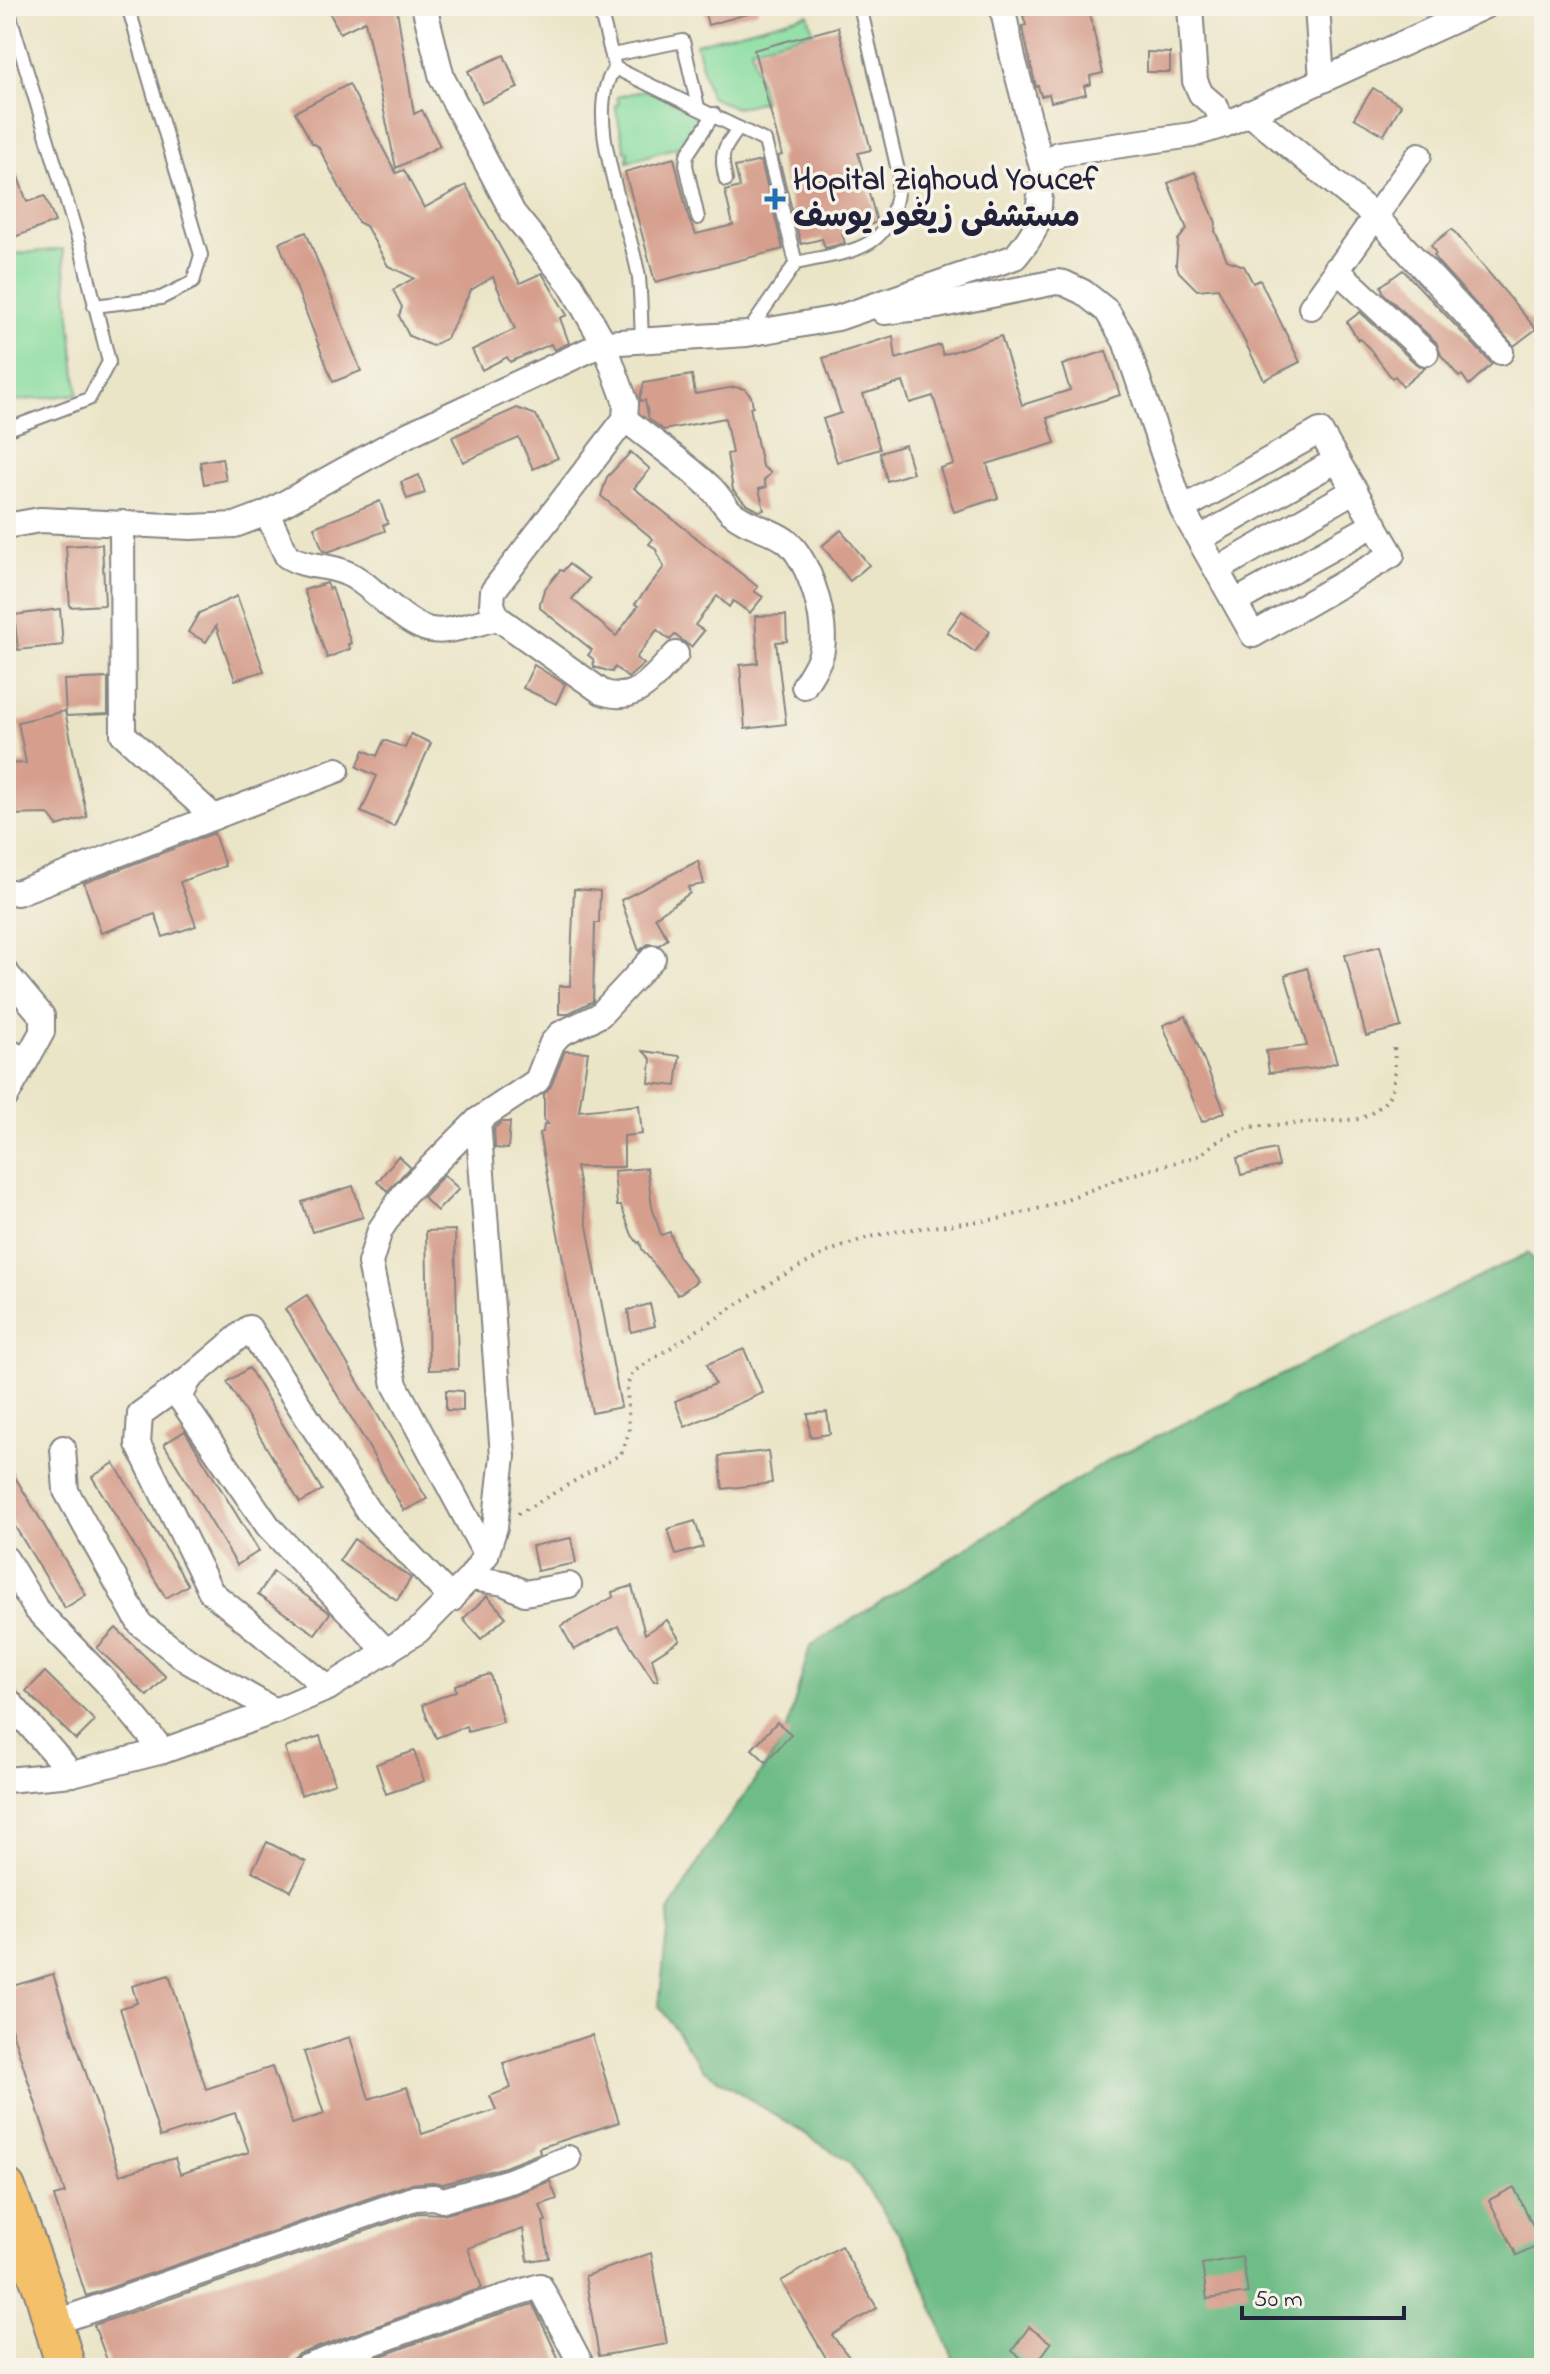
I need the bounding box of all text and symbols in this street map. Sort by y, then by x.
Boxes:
place label: Hopital Zighoud Youcef مستشفى زيغود يوسف [793,158,1099,242]
marker: Hopital Zighoud Youcef مستشفى زيغود يوسف [764,188,786,210]
scale bar [1242,2270,1404,2320]
text: 50 m [1254,2283,1303,2318]

